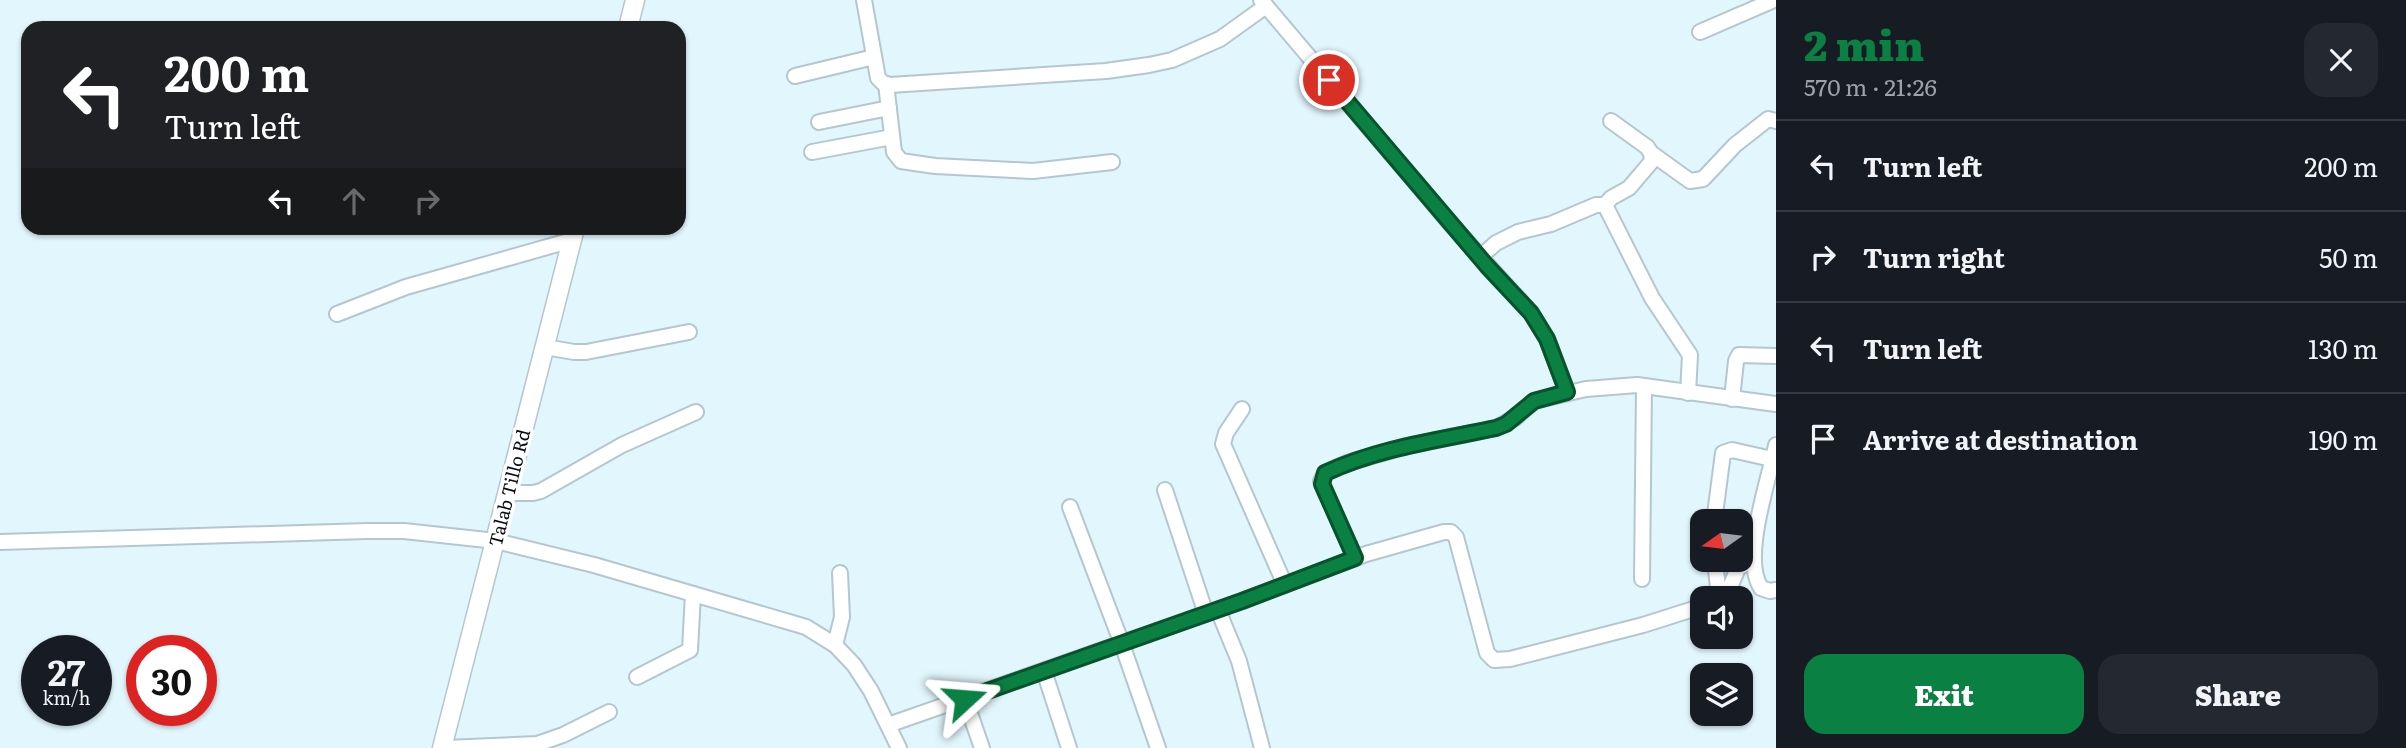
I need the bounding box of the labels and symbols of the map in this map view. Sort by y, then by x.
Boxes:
pin [1299,50,1359,110]
street label: Talab Tillo Rd [481,426,536,549]
north arrow [1690,509,1754,572]
speed limit sign: 30 [126,635,217,726]
position arrow [928,662,1002,736]

